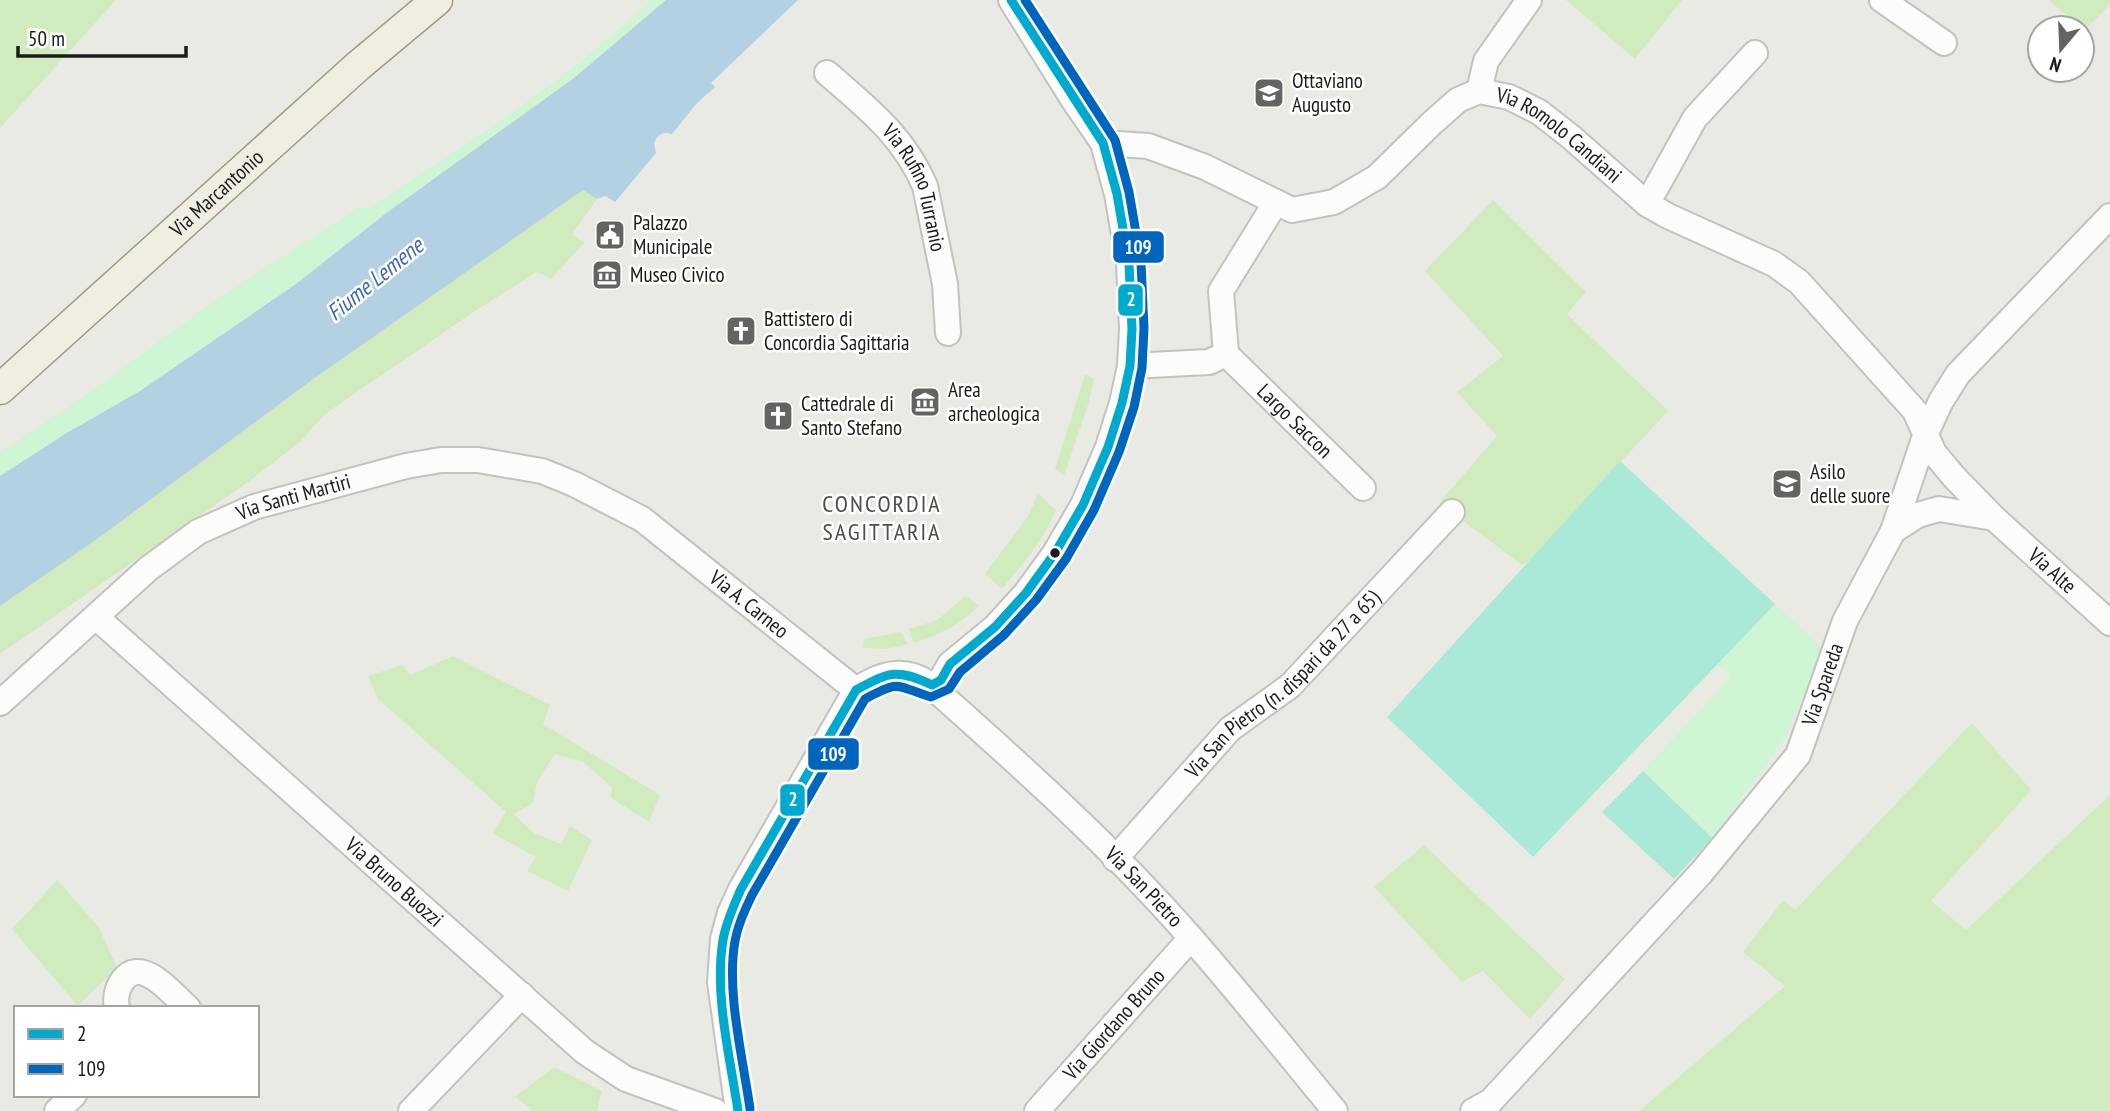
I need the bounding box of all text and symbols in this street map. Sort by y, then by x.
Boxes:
scale bar [18,14,186,58]
north arrow [2026,14,2096,84]
text: 50 m [28,25,65,52]
text: N [2047,52,2064,78]
place label: Ottaviano Augusto [1292,67,1363,118]
school or university icon: Ottaviano Augusto [1252,76,1286,110]
street label: Via Romolo Candiani [1493,81,1628,188]
street label: Via Rufino Turranio [876,117,952,254]
street label: Via Marcantonio [163,144,269,243]
place label: Palazzo Municipale [633,209,712,260]
public building icon: Palazzo Municipale [593,218,627,252]
water label: Fiume Lemene [321,230,430,326]
line badge: 109 [1112,230,1165,264]
text: 109 [1124,235,1152,259]
museum icon: Museo Civico [590,258,624,292]
place label: Museo Civico [630,261,725,288]
line badge: 2 [1117,283,1144,317]
text: 2 [1126,287,1136,311]
place label: Battistero di Concordia Sagittaria [764,305,909,356]
church icon: Battistero di Concordia Sagittaria [724,314,758,348]
place label: Area archeologica [948,376,1040,427]
street label: Largo Saccon [1252,378,1338,464]
museum icon: Area archeologica [908,385,942,419]
place label: Cattedrale di Santo Stefano [801,390,902,441]
church icon: Cattedrale di Santo Stefano [761,399,795,433]
place label: Asilo delle suore [1810,458,1890,509]
school or university icon: Asilo delle suore [1770,467,1804,501]
street label: Via Santi Martiri [231,468,353,527]
district label: CONCORDIA SAGITTARIA [822,488,942,547]
street label: Via Alte [2022,541,2082,599]
unlabelled marker [1048,546,1062,560]
street label: Via A. Carneo [703,564,794,644]
street label: Via San Pietro (n. dispari da 27 a 65) [1178,584,1386,784]
street label: Via Spareda [1795,639,1849,730]
line badge: 109 [807,737,860,771]
text: 109 [819,742,847,766]
line badge: 2 [779,783,806,817]
text: 2 [788,787,798,811]
street label: Via Bruno Buozzi [339,830,449,933]
street label: Via San Pietro [1099,840,1189,933]
street label: Via Giordano Bruno [1056,963,1170,1086]
legend [14,1006,259,1097]
text: 2 [77,1020,86,1047]
text: 109 [77,1055,105,1082]

